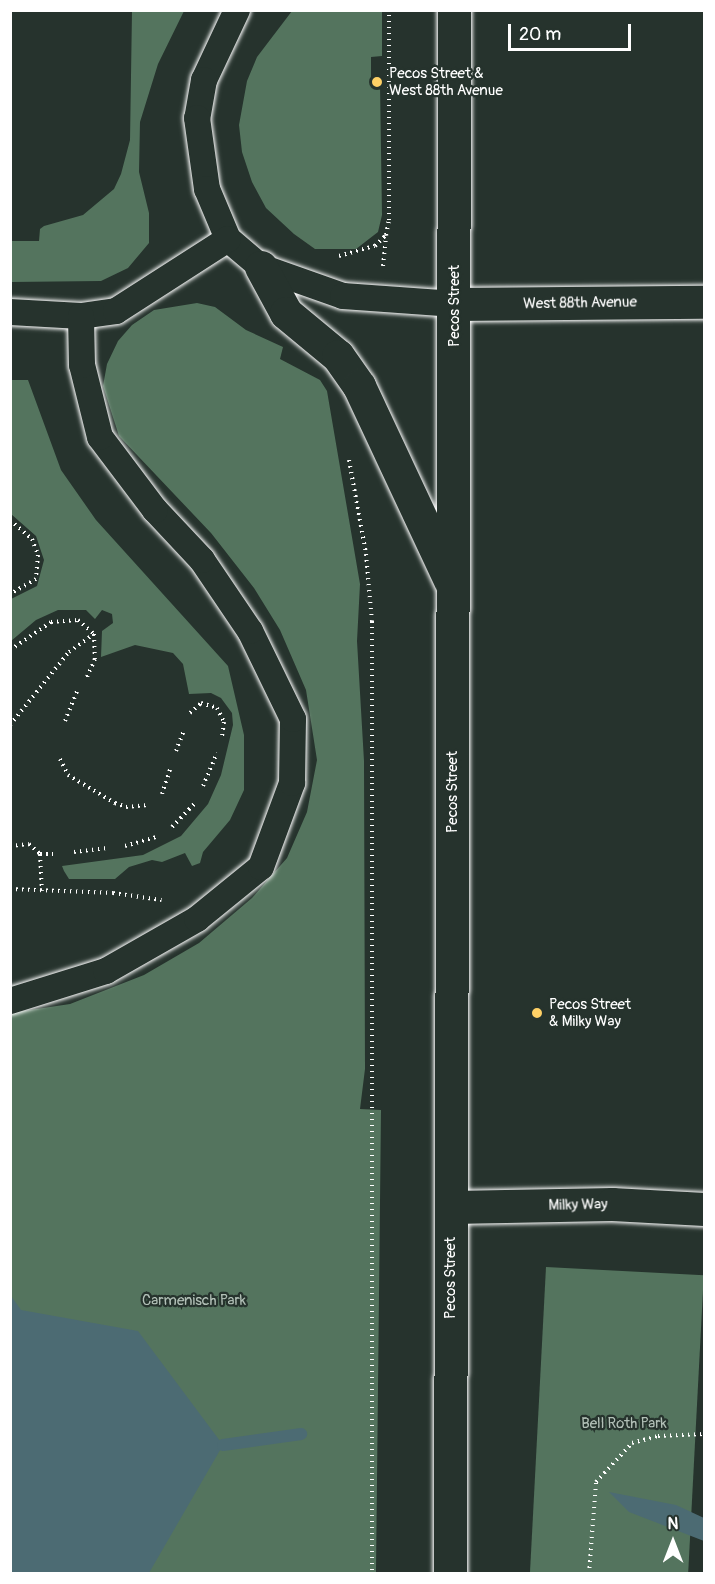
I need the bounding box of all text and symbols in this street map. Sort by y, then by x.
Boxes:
scale bar [511,12,634,50]
text: 20 m [519,23,561,46]
place label: Pecos Street & West 88th Avenue [389,64,503,99]
marker: Pecos Street & West 88th Avenue [370,75,384,89]
street label: Pecos Street [446,265,464,347]
street label: West 88th Avenue [523,293,637,313]
street label: Pecos Street [444,751,462,833]
place label: Pecos Street & Milky Way [549,995,631,1030]
marker: Pecos Street & Milky Way [530,1006,544,1020]
street label: Milky Way [548,1195,608,1215]
street label: Pecos Street [442,1237,460,1319]
park label: Carmenisch Park [142,1292,246,1310]
park label: Bell Roth Park [581,1415,667,1433]
north arrow [643,1512,703,1572]
text: N [668,1514,678,1534]

